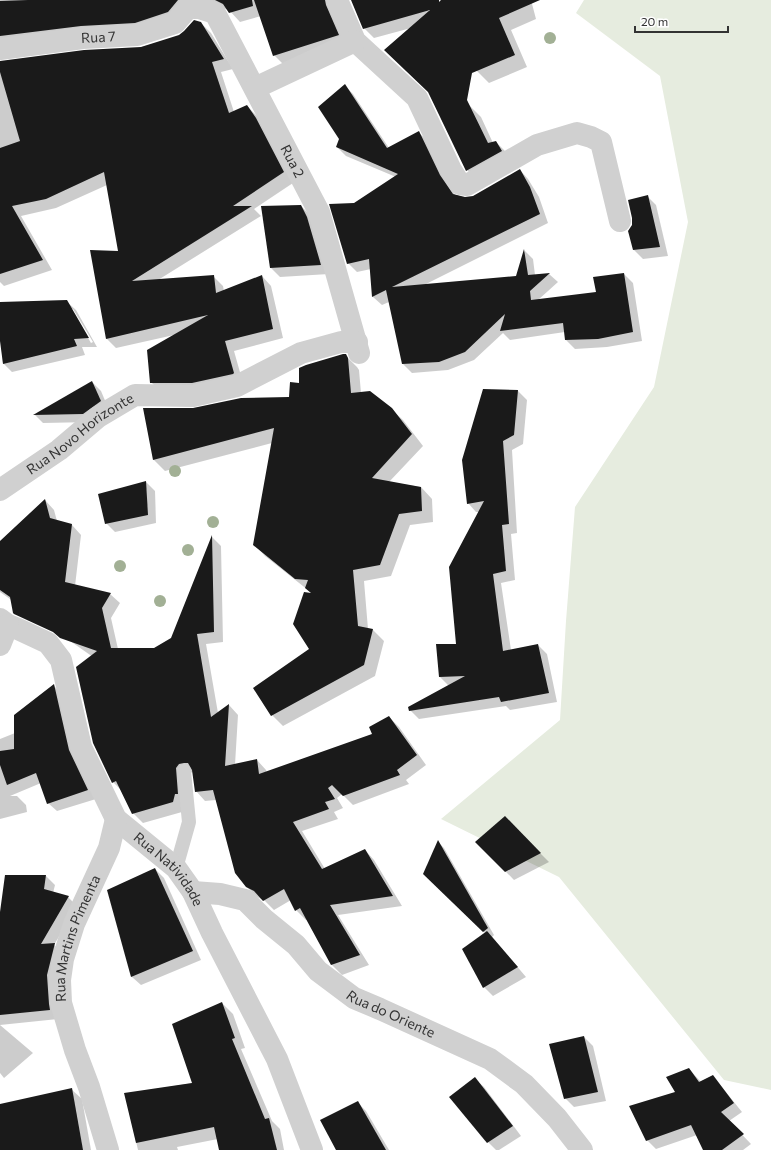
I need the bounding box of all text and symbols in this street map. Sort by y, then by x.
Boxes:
scale bar [635,8,728,34]
text: 20 m [641,14,668,28]
street label: Rua 7 [80,27,116,46]
street label: Rua 2 [277,142,309,181]
street label: Rua Novo Horizonte [23,389,136,478]
street label: Rua Natividade [131,828,207,909]
street label: Rua Martins Pimenta [51,872,103,1002]
street label: Rua do Oriente [343,986,438,1041]

